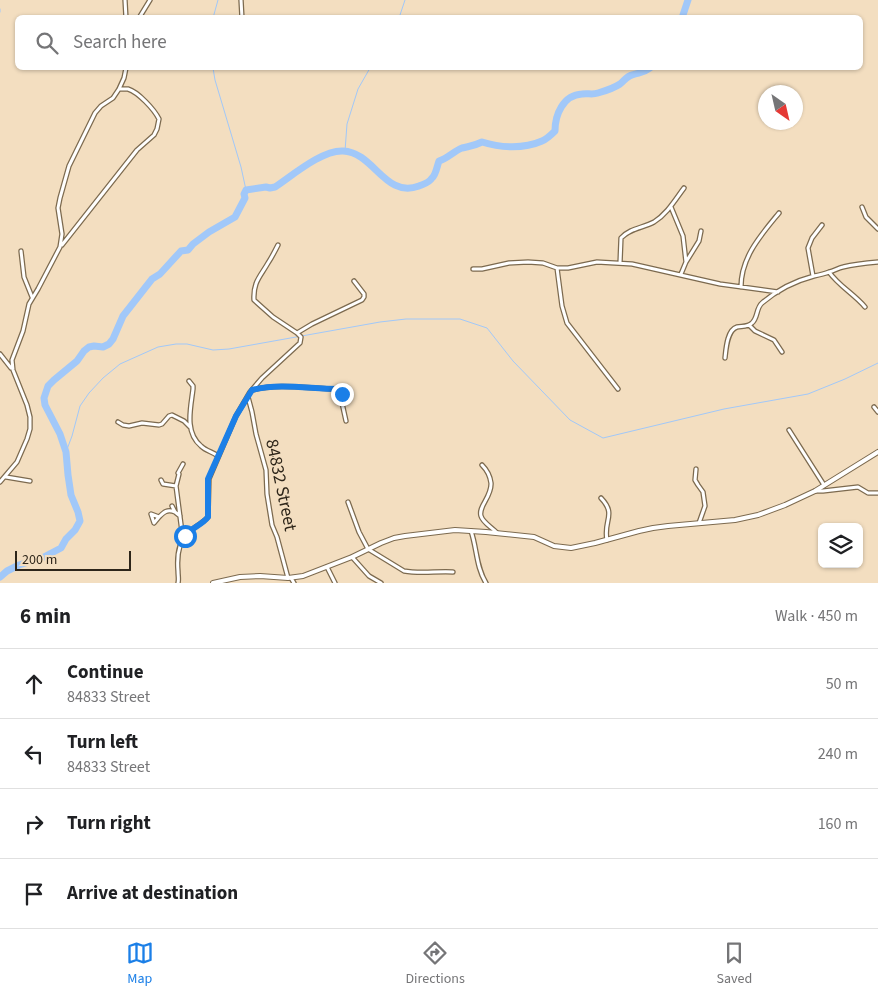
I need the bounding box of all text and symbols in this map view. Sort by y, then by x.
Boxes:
search box [15,15,863,70]
icon: search [33,29,61,57]
text: Search here [73,29,167,56]
north arrow [758,85,803,130]
route end [331,383,354,406]
street label: 84832 Street [259,437,303,533]
map controls [818,523,863,568]
button: layers [818,523,863,568]
route start [174,525,197,548]
scale bar [15,548,131,571]
text: 200 m [22,550,57,570]
text: 6 min [20,601,71,631]
text: Walk · 450 m [775,605,858,627]
text: Continue [67,659,144,686]
icon: ahead [20,670,48,698]
text: 50 m [826,673,858,695]
text: 84833 Street [67,686,150,708]
text: Turn left [67,729,138,756]
icon: left [20,740,48,768]
text: 240 m [818,743,858,765]
text: 84833 Street [67,756,150,778]
icon: right [20,810,48,838]
text: Turn right [67,810,151,837]
text: 160 m [818,813,858,835]
icon: arrive [20,880,48,908]
text: Arrive at destination [67,880,238,907]
tab: Map [126,939,154,989]
tab: Directions [406,939,465,989]
tab: Saved [716,939,752,989]

